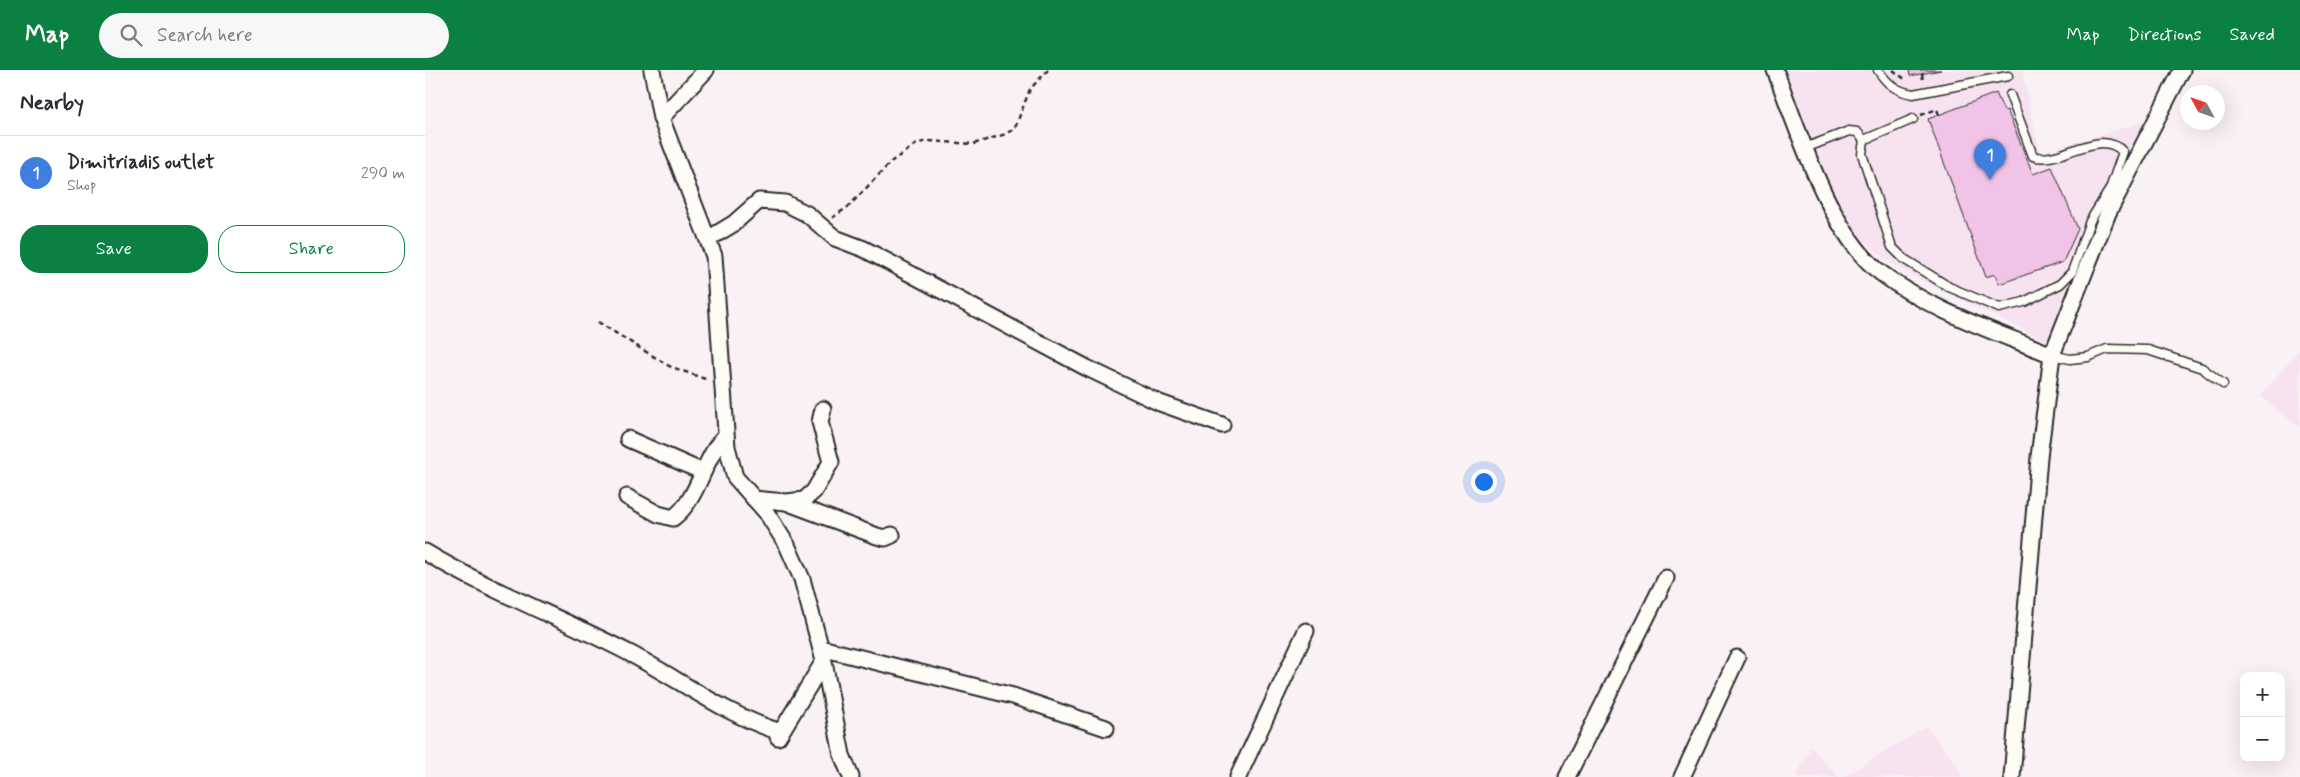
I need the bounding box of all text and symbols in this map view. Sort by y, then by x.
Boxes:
search box [99,13,449,58]
text: Map [25,20,69,51]
icon: search [117,21,145,49]
text: Search here [157,23,253,48]
text: Map [2067,23,2100,47]
text: Directions [2128,23,2202,47]
text: Saved [2230,23,2275,47]
north arrow [2180,85,2225,130]
text: Nearby [20,89,84,117]
pin: 1 [1974,139,2006,180]
text: Dimitriadis outlet [67,150,215,175]
text: 1 [32,163,40,184]
text: 290 m [361,163,405,184]
text: Shop [67,175,96,196]
button: Save [20,225,208,273]
button: Share [218,225,405,273]
your location [1471,469,1497,495]
map controls [2240,672,2285,762]
button: + [2240,672,2285,717]
button: − [2240,717,2285,762]

